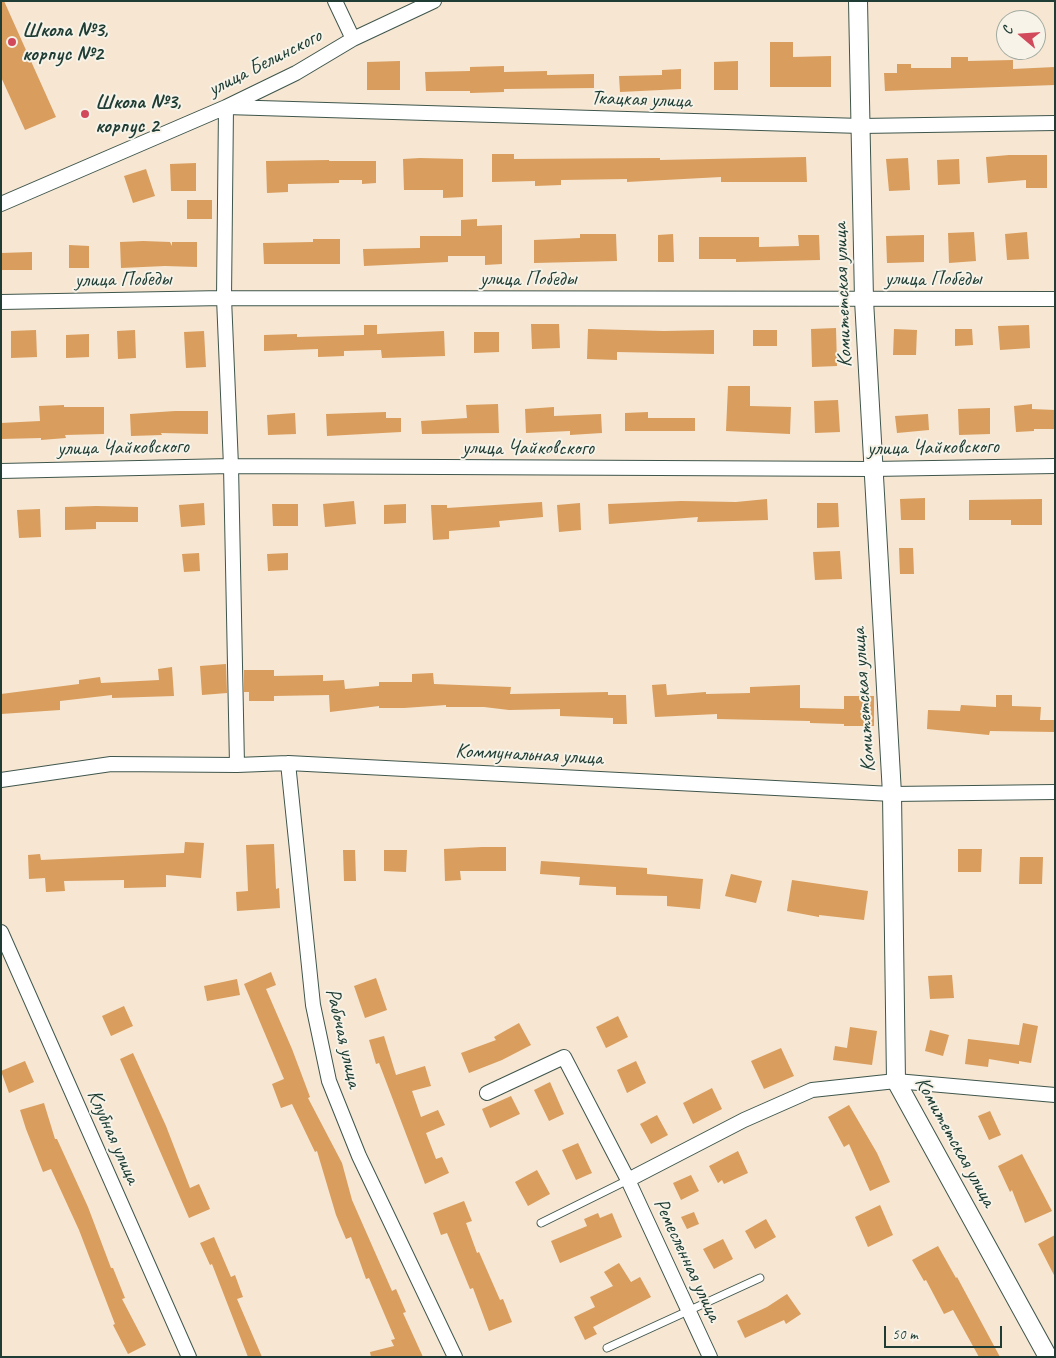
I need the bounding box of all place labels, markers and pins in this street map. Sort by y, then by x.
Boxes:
place label: Школа №3, корпус №2 [22,17,108,67]
marker: Школа №3, корпус №2 [6,36,18,48]
place label: Школа №3, корпус 2 [95,89,181,139]
marker: Школа №3, корпус 2 [79,108,91,120]

